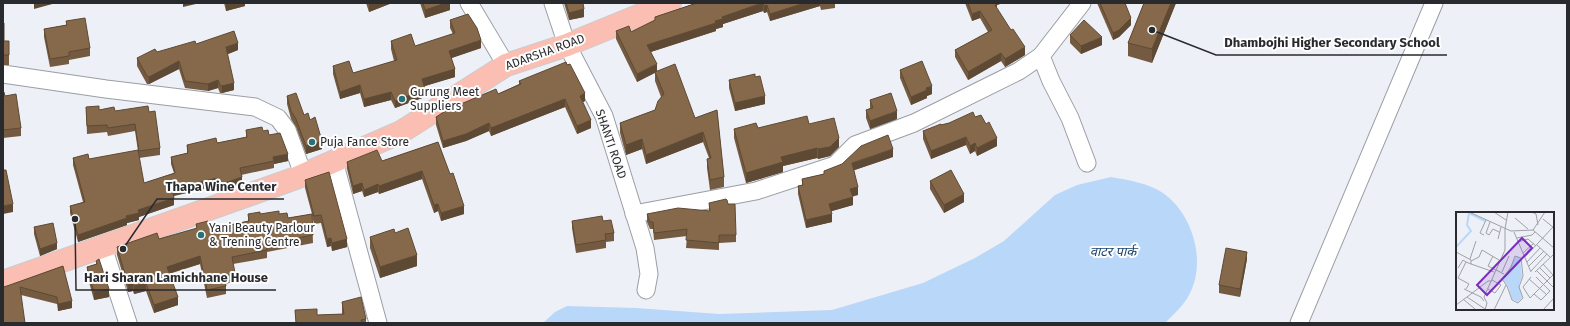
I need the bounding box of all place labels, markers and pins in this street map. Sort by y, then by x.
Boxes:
callout: Dhambojhi Higher Secondary School [1216,30,1447,55]
place label: Gurung Meet Suppliers [410,85,480,113]
marker: Gurung Meet Suppliers [397,94,407,104]
place label: Puja Fance Store [320,135,409,149]
marker: Puja Fance Store [307,137,317,147]
callout: Thapa Wine Center [157,174,284,199]
place label: Yani Beauty Parlour & Trening Centre [209,221,315,249]
marker: Yani Beauty Parlour & Trening Centre [196,230,206,240]
callout: Hari Sharan Lamichhane House [76,265,276,290]

